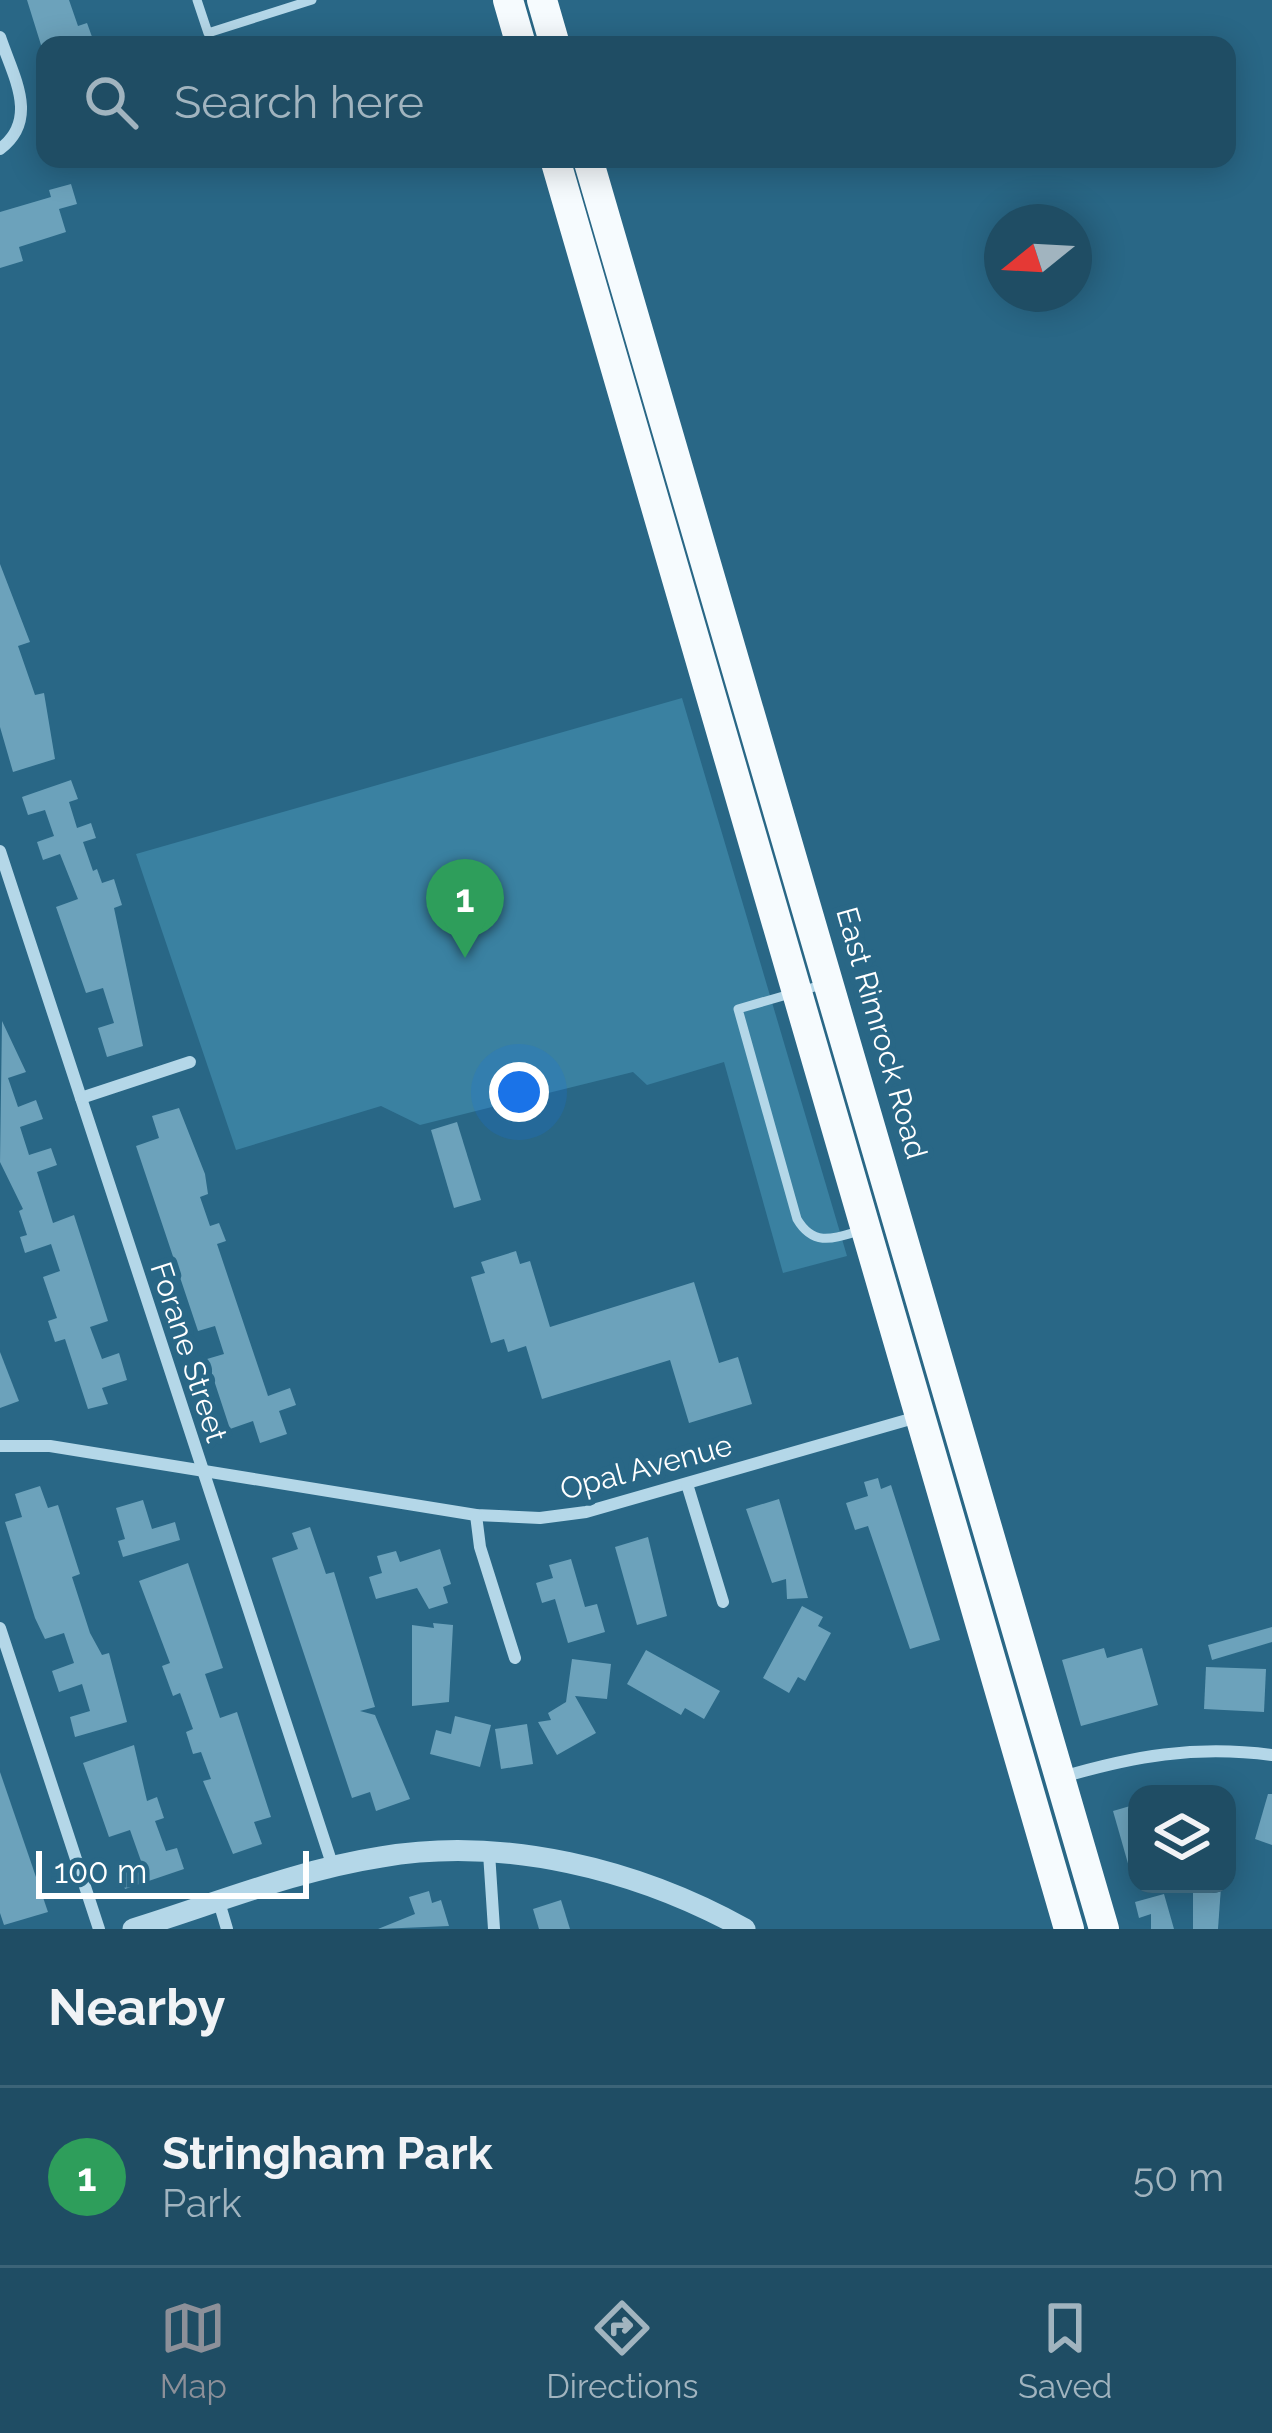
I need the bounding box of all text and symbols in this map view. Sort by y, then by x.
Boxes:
search box [36,36,1236,168]
icon: search [78,69,144,135]
text: Search here [174,76,424,129]
north arrow [984,204,1092,312]
pin: 1 [426,859,504,958]
street label: East Rimrock Road [829,903,935,1163]
your location [489,1062,549,1122]
street label: Forane Street [143,1258,235,1446]
street label: Opal Avenue [556,1427,736,1507]
map controls [1128,1785,1236,1893]
button: layers [1128,1785,1236,1893]
scale bar [36,1845,309,1898]
text: 100 m [54,1852,147,1891]
text: Nearby [48,1977,225,2037]
text: Stringham Park [162,2127,493,2180]
text: 1 [77,2154,97,2200]
text: 50 m [1133,2154,1224,2200]
text: Park [162,2180,242,2226]
tab: Map [160,2295,227,2406]
tab: Directions [546,2295,699,2406]
tab: Saved [1018,2295,1112,2406]

